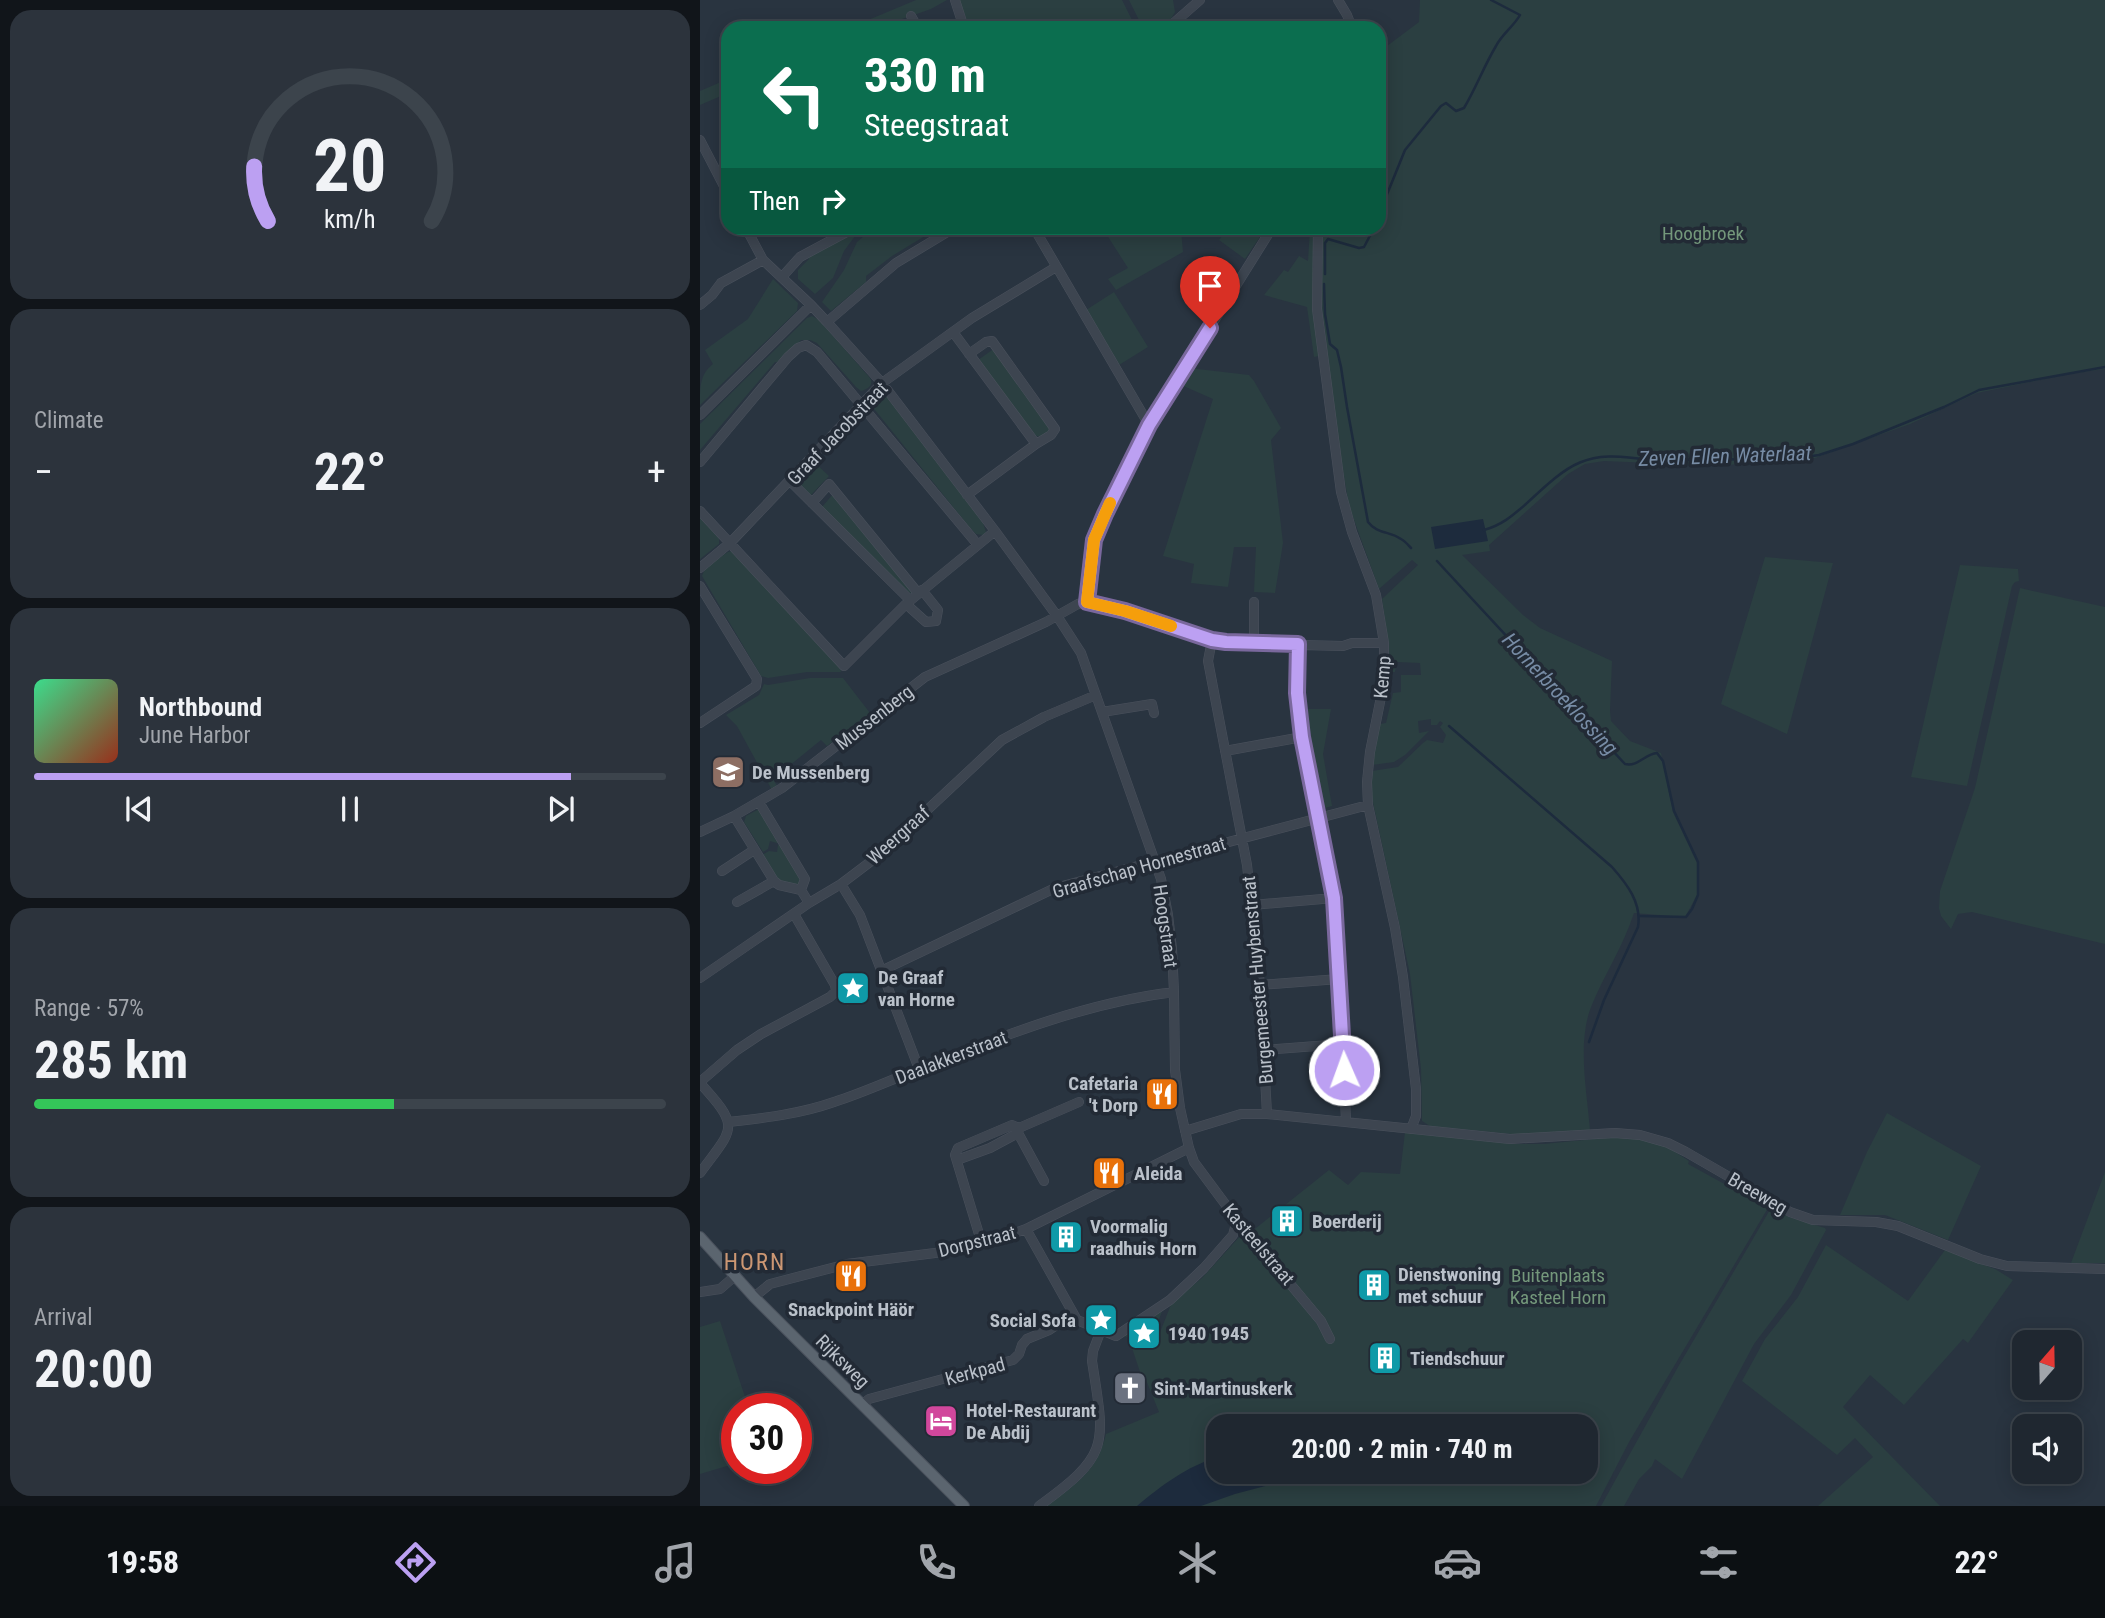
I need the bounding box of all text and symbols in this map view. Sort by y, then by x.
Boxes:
text: 330 m [864,47,986,104]
icon: left [749,49,840,140]
text: Steegstraat [864,106,1009,144]
text: 20 [313,123,387,209]
icon: right [814,182,852,220]
text: Then [749,186,800,216]
text: km/h [324,204,376,233]
park label: Hoogbroek [1662,222,1745,245]
pin [1180,256,1240,328]
icon: arrive [1191,267,1229,305]
street label: Graaf Jacobstraat [782,377,892,490]
text: Climate [34,407,104,434]
water label: Zeven Ellen Waterlaat [1637,441,1813,471]
text: 22° [314,442,386,503]
text: − [34,450,53,494]
text: + [647,450,666,494]
water label: Hornerbroeklossing [1497,628,1623,760]
street label: Kemp [1369,655,1396,699]
street label: Mussenberg [831,680,918,755]
text: Northbound [139,692,262,722]
text: June Harbor [139,722,251,749]
school or university icon: De Mussenberg [709,753,747,791]
place label: De Mussenberg [752,761,870,784]
icon: previous [120,790,158,828]
icon: pause [331,790,369,828]
icon: next [542,790,580,828]
street label: Weergraaf [862,801,935,870]
street label: Graafschap Hornestraat [1050,832,1228,903]
street label: Burgemeester Huybenstraat [1237,875,1278,1085]
street label: Hoogstraat [1148,883,1183,969]
place label: De Graaf van Horne [878,966,955,1011]
place icon: De Graaf van Horne [834,969,872,1007]
text: Range · 57% [34,995,144,1022]
street label: Daalakkerstraat [892,1026,1010,1089]
text: 285 km [34,1030,188,1091]
position arrow [1307,1033,1381,1107]
place label: Cafetaria 't Dorp [1068,1072,1138,1117]
restaurant icon: Cafetaria 't Dorp [1143,1075,1181,1113]
restaurant icon: Aleida [1090,1154,1128,1192]
place label: Aleida [1134,1162,1182,1185]
street label: Breeweg [1724,1167,1791,1219]
street label: Kasteelstraat [1218,1199,1299,1290]
building icon: Boerderij [1268,1202,1306,1240]
place label: Boerderij [1312,1210,1382,1233]
place label: Voormalig raadhuis Horn [1090,1215,1197,1260]
building icon: Voormalig raadhuis Horn [1047,1218,1085,1256]
street label: Dorpstraat [936,1221,1018,1262]
district label: HORN [724,1249,786,1276]
restaurant icon: Snackpoint Häör [832,1257,870,1295]
place label: Dienstwoning met schuur [1398,1263,1501,1308]
park label: Buitenplaats Kasteel Horn [1510,1264,1606,1309]
building icon: Dienstwoning met schuur [1355,1266,1393,1304]
place label: Snackpoint Häör [788,1298,914,1321]
place icon: Social Sofa [1082,1301,1120,1339]
text: Arrival [34,1304,93,1331]
place label: Social Sofa [990,1309,1076,1332]
place icon: 1940 1945 [1125,1314,1163,1352]
place label: 1940 1945 [1168,1322,1249,1345]
street label: Rijksweg [811,1330,874,1393]
north arrow [2012,1330,2082,1400]
map controls [2012,1330,2082,1484]
text: 20:00 [34,1339,153,1400]
building icon: Tiendschuur [1366,1339,1404,1377]
place label: Tiendschuur [1410,1347,1505,1370]
street label: Kerkpad [943,1352,1008,1391]
church icon: Sint-Martinuskerk [1111,1369,1149,1407]
place label: Sint-Martinuskerk [1154,1377,1293,1400]
speed limit sign: 30 [721,1393,812,1484]
place label: Hotel-Restaurant De Abdij [966,1399,1096,1444]
hotel icon: Hotel-Restaurant De Abdij [922,1402,960,1440]
button: sound [2012,1414,2082,1484]
text: 20:00 · 2 min · 740 m [1292,1434,1512,1464]
icon: directions [391,1538,440,1587]
icon: music [651,1538,700,1587]
icon: phone [912,1538,961,1587]
icon: climate [1173,1538,1222,1587]
icon: car [1433,1538,1482,1587]
icon: filters [1694,1538,1743,1587]
text: 19:58 [106,1543,179,1581]
text: 22° [1954,1543,1999,1581]

